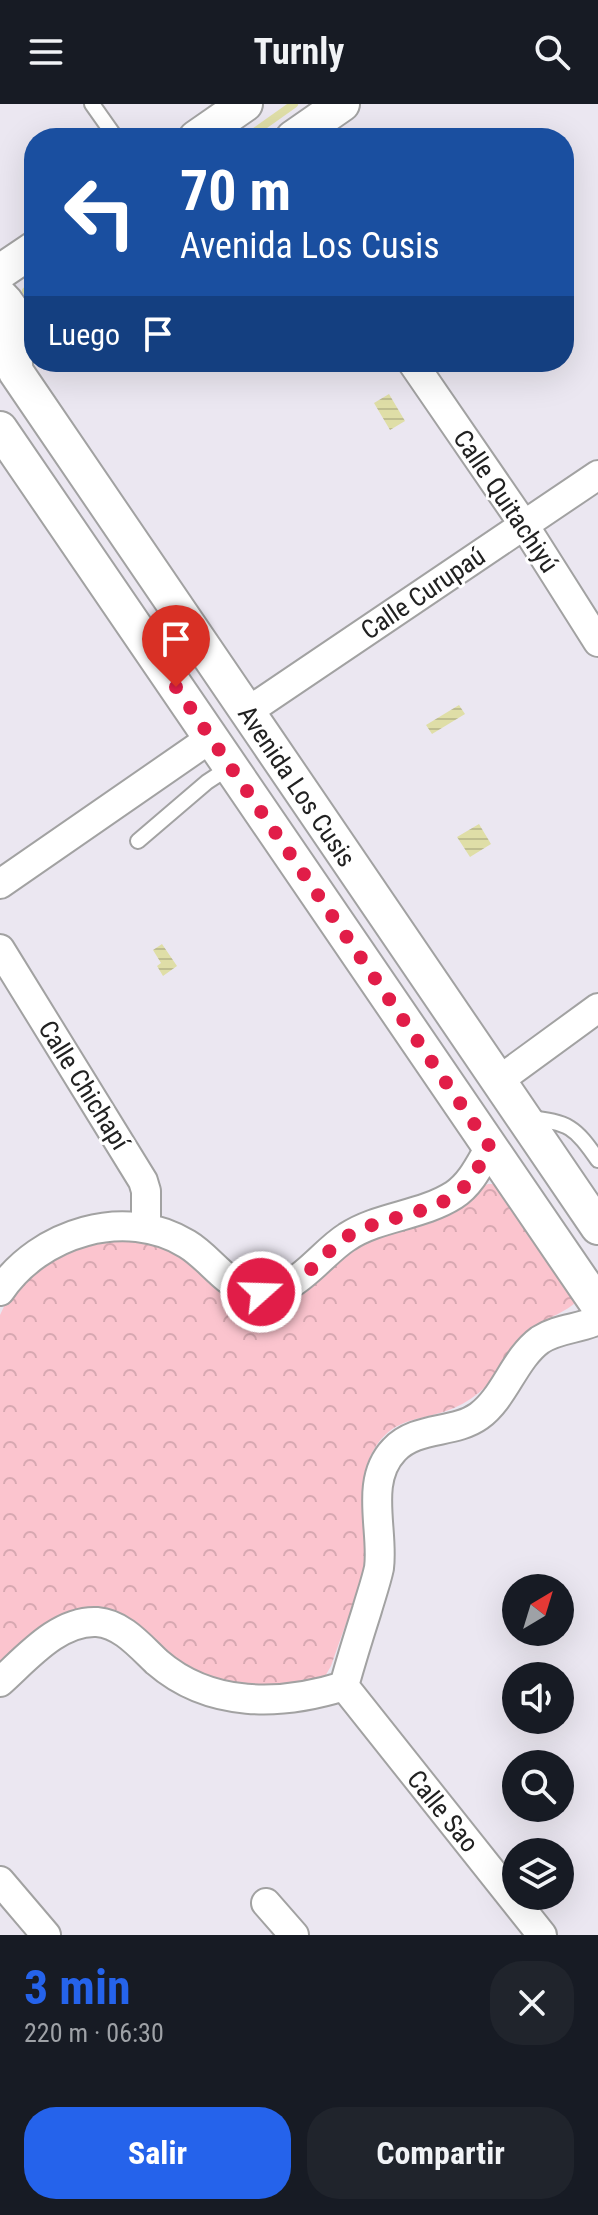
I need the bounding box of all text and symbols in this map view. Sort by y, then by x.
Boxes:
icon: menu [24,30,68,74]
icon: search [530,30,574,74]
text: Turnly [254,31,344,73]
text: 70 m [180,158,291,224]
icon: left [48,160,152,264]
text: Avenida Los Cusis [180,225,440,267]
icon: arrive [136,312,180,356]
text: Luego [48,317,120,352]
street label: Calle Quitachiyú [447,424,565,578]
street label: Calle Curupaú [355,541,491,645]
pin [142,605,210,687]
icon: arrive [154,617,198,661]
street label: Avenida Los Cusis [232,700,362,872]
street label: Calle Chichapí [32,1015,137,1157]
position arrow [219,1250,303,1334]
north arrow [502,1574,574,1646]
map controls [502,1574,574,1910]
button: sound [502,1662,574,1734]
button: search [502,1750,574,1822]
street label: Calle Sao [401,1764,485,1858]
button: layers [502,1838,574,1910]
text: 3 min [24,1959,131,2016]
button: close [490,1961,574,2045]
text: 220 m · 06:30 [24,2018,164,2048]
button: Salir [24,2107,291,2199]
button: Compartir [307,2107,574,2199]

